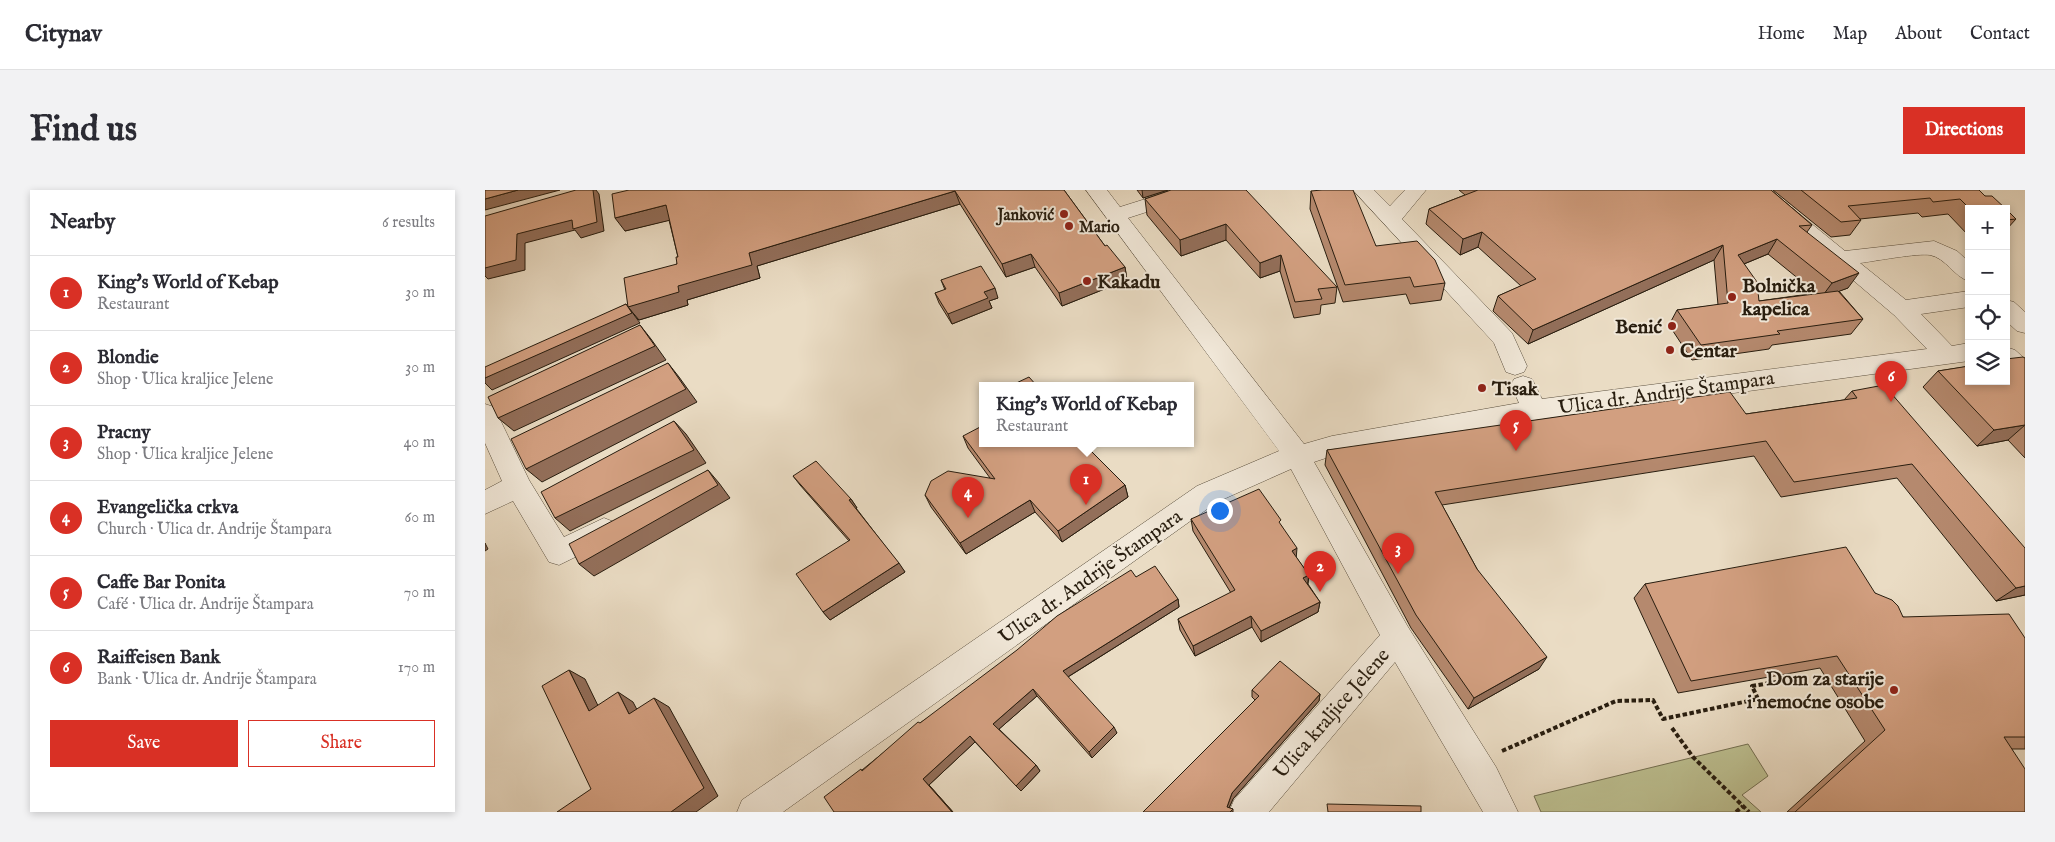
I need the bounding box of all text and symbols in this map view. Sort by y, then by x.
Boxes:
text: Citynav [25,19,102,50]
text: Home [1758,23,1805,46]
text: Map [1833,23,1867,46]
text: About [1895,23,1942,46]
text: Contact [1970,23,2030,46]
button: Directions [1903,107,2025,154]
text: Find us [30,108,137,153]
map controls [1965,205,2010,385]
button: + [1965,205,2010,250]
place label: Janković [995,206,1054,226]
marker: Janković [1058,208,1070,220]
text: Nearby [50,209,115,236]
text: 6 results [382,213,435,233]
place label: Mario [1079,218,1120,238]
marker: Mario [1063,220,1075,232]
button: − [1965,250,2010,295]
place label: Kakadu [1097,270,1161,295]
text: King's World of Kebap [97,271,279,295]
place label: Bolnička kapelica [1741,274,1816,322]
marker: Kakadu [1081,275,1093,287]
text: 1 [63,283,69,303]
text: 30 m [405,283,435,303]
marker: Bolnička kapelica [1726,291,1738,303]
text: Restaurant [97,295,170,315]
button: locate [1965,295,2010,340]
place label: Benić [1615,315,1662,340]
marker: Benić [1666,320,1678,332]
place label: Centar [1680,339,1738,364]
button: layers [1965,340,2010,385]
marker: Centar [1664,344,1676,356]
text: Blondie [97,346,159,370]
text: 2 [62,358,70,378]
text: 30 m [405,358,435,378]
pin: 6 [1875,361,1907,402]
street label: Ulica dr. Andrije Štampara [1556,366,1776,421]
text: Shop · Ulica kraljice Jelene [97,370,273,390]
place label: Tisak [1491,377,1540,402]
popup [979,382,1194,447]
marker: Tisak [1476,382,1488,394]
text: King's World of Kebap [996,393,1177,417]
pin: 5 [1500,410,1532,451]
text: Restaurant [996,417,1068,437]
text: Pracny [97,421,151,445]
text: 3 [63,433,69,453]
text: 40 m [403,433,435,453]
text: Shop · Ulica kraljice Jelene [97,445,273,465]
pin: 1 [1070,464,1102,505]
pin: 4 [952,477,984,518]
text: Evangelička crkva [97,496,238,520]
your location [1207,498,1233,524]
street label: Ulica dr. Andrije Štampara [994,504,1188,650]
text: 4 [62,508,70,528]
text: 60 m [405,508,435,528]
text: Church · Ulica dr. Andrije Štampara [97,520,332,540]
pin: 3 [1382,533,1414,574]
pin: 2 [1304,551,1336,592]
text: Caffe Bar Ponita [97,571,226,595]
text: 5 [63,583,69,603]
text: 70 m [404,583,435,603]
text: Café · Ulica dr. Andrije Štampara [97,595,314,615]
street label: Ulica kraljice Jelene [1269,644,1396,784]
text: Raiffeisen Bank [97,646,221,670]
text: 6 [63,658,69,678]
text: 170 m [398,658,435,678]
place label: Dom za starije i nemoćne osobe [1747,667,1885,715]
text: Bank · Ulica dr. Andrije Štampara [97,670,317,690]
marker: Dom za starije i nemoćne osobe [1888,684,1900,696]
button: Save [50,720,238,767]
button: Share [248,720,435,767]

